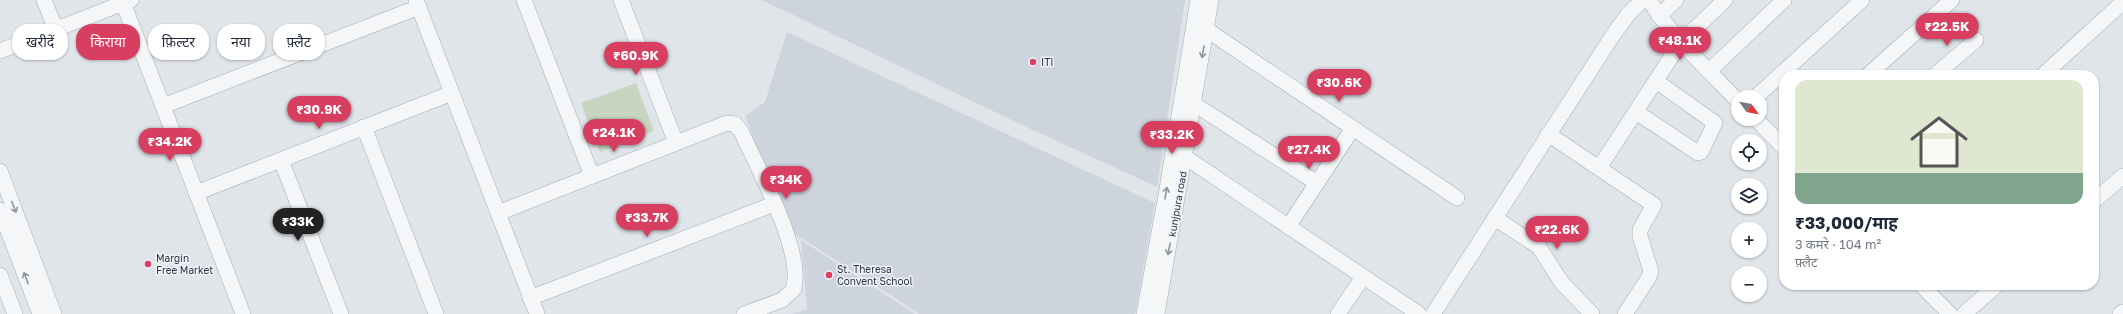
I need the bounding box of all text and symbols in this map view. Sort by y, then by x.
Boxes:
pin: ₹22.5K [1914,13,1980,47]
text: ₹22.5K [1925,18,1969,34]
chip: खरीदें [12,24,68,60]
chip: किराया [76,24,140,60]
chip: फ़िल्टर [148,24,209,60]
chip: नया [217,24,265,60]
chip: फ़्लैट [273,24,325,60]
pin: ₹48.1K [1647,27,1713,61]
text: ₹48.1K [1658,32,1702,48]
pin: ₹60.9K [603,42,669,76]
one-way arrow [1199,45,1207,58]
text: ₹60.9K [613,47,659,63]
place label: ITI [1041,56,1053,68]
marker: ITI [1028,57,1038,67]
pin: ₹30.6K [1306,69,1372,103]
text: ₹30.6K [1316,74,1362,90]
north arrow [1731,90,1767,126]
map controls [1731,90,1767,302]
pin: ₹30.9K [286,96,352,130]
text: ₹30.9K [296,101,342,117]
icon: home [1903,106,1975,178]
pin: ₹24.1K [581,119,647,153]
pin: ₹33.2K [1139,121,1205,155]
text: ₹24.1K [592,124,636,140]
text: ₹33.2K [1150,126,1194,142]
pin: ₹34.2K [137,128,203,162]
text: ₹34.2K [147,133,193,149]
button: locate [1731,134,1767,170]
pin: ₹27.4K [1276,136,1342,170]
text: ₹27.4K [1287,141,1331,157]
pin: ₹34K [762,166,810,200]
street label: kunjpura road [1165,170,1189,238]
text: ₹34K [770,171,802,187]
button: layers [1731,178,1767,214]
one-way arrow [1163,187,1171,200]
one-way arrow [10,201,18,213]
pin: ₹33.7K [614,204,680,238]
pin: ₹33K [274,208,322,242]
text: ₹33.7K [625,209,669,225]
text: ₹33,000/माह [1795,212,1898,233]
text: ₹33K [282,213,314,229]
pin: ₹22.6K [1524,216,1590,250]
text: ₹22.6K [1534,221,1580,237]
button: + [1731,222,1767,258]
text: 3 कमरे · 104 m² [1795,236,1881,252]
one-way arrow [1164,243,1172,256]
place label: Margin Free Market [156,252,213,276]
text: फ़्लैट [1795,254,1818,270]
marker: Margin Free Market [143,259,153,269]
place label: St. Theresa Convent School [837,263,913,287]
button: − [1731,266,1767,302]
marker: St. Theresa Convent School [824,270,834,280]
one-way arrow [21,272,29,284]

